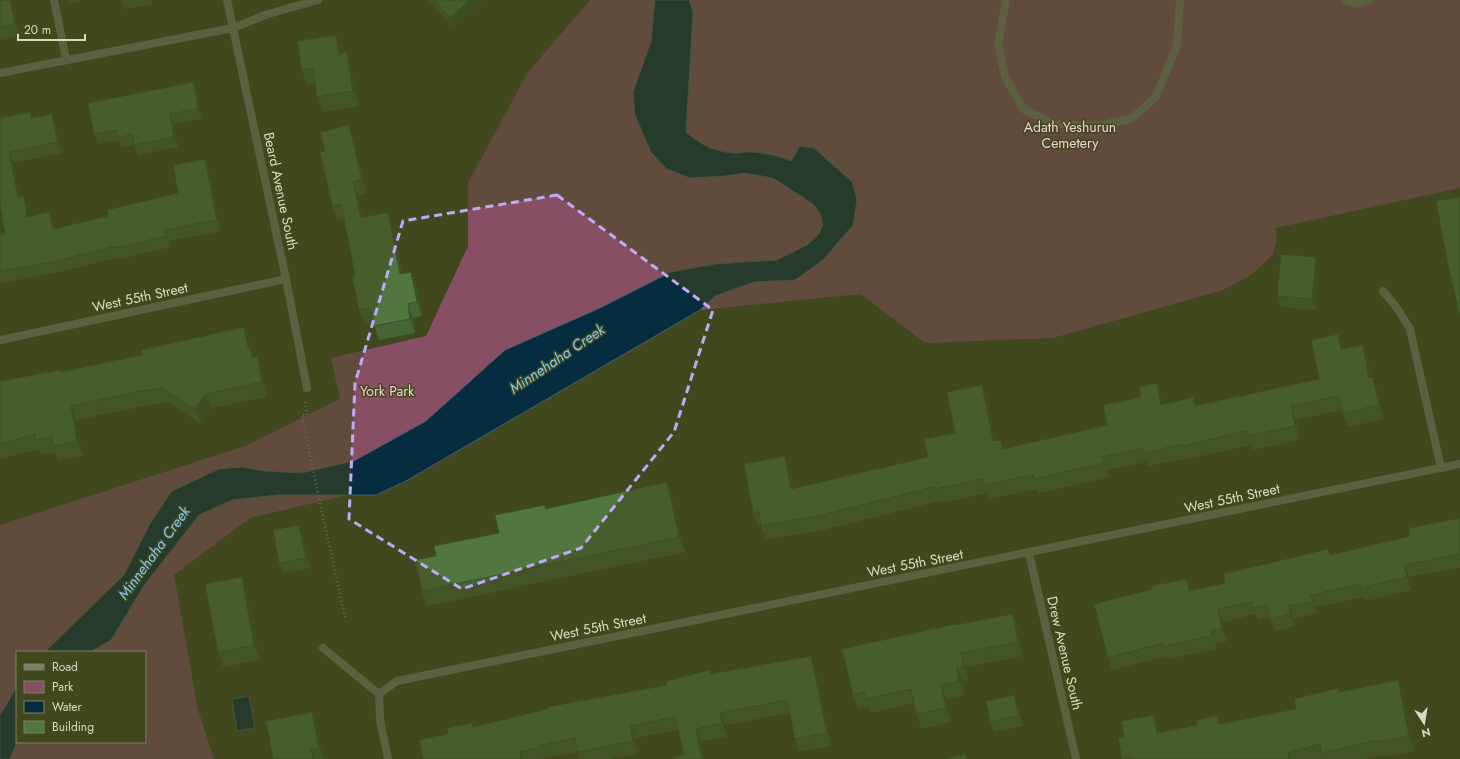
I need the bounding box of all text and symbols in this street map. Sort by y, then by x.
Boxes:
scale bar [18,16,85,42]
text: 20 m [24,21,51,39]
park label: Adath Yeshurun Cemetery [1024,117,1116,153]
street label: Beard Avenue South [259,130,303,252]
street label: West 55th Street [90,277,190,317]
water label: Minnehaha Creek [505,319,610,399]
park label: York Park [360,381,415,401]
street label: West 55th Street [1182,478,1282,518]
water label: Minnehaha Creek [113,501,196,604]
street label: West 55th Street [865,544,965,582]
street label: Drew Avenue South [1042,594,1088,712]
street label: West 55th Street [548,608,648,646]
legend [16,651,146,743]
text: Road [52,658,78,676]
text: Park [52,678,74,696]
text: Water [52,698,83,716]
north arrow [1404,703,1444,743]
text: Building [52,718,94,736]
text: N [1420,724,1432,742]

